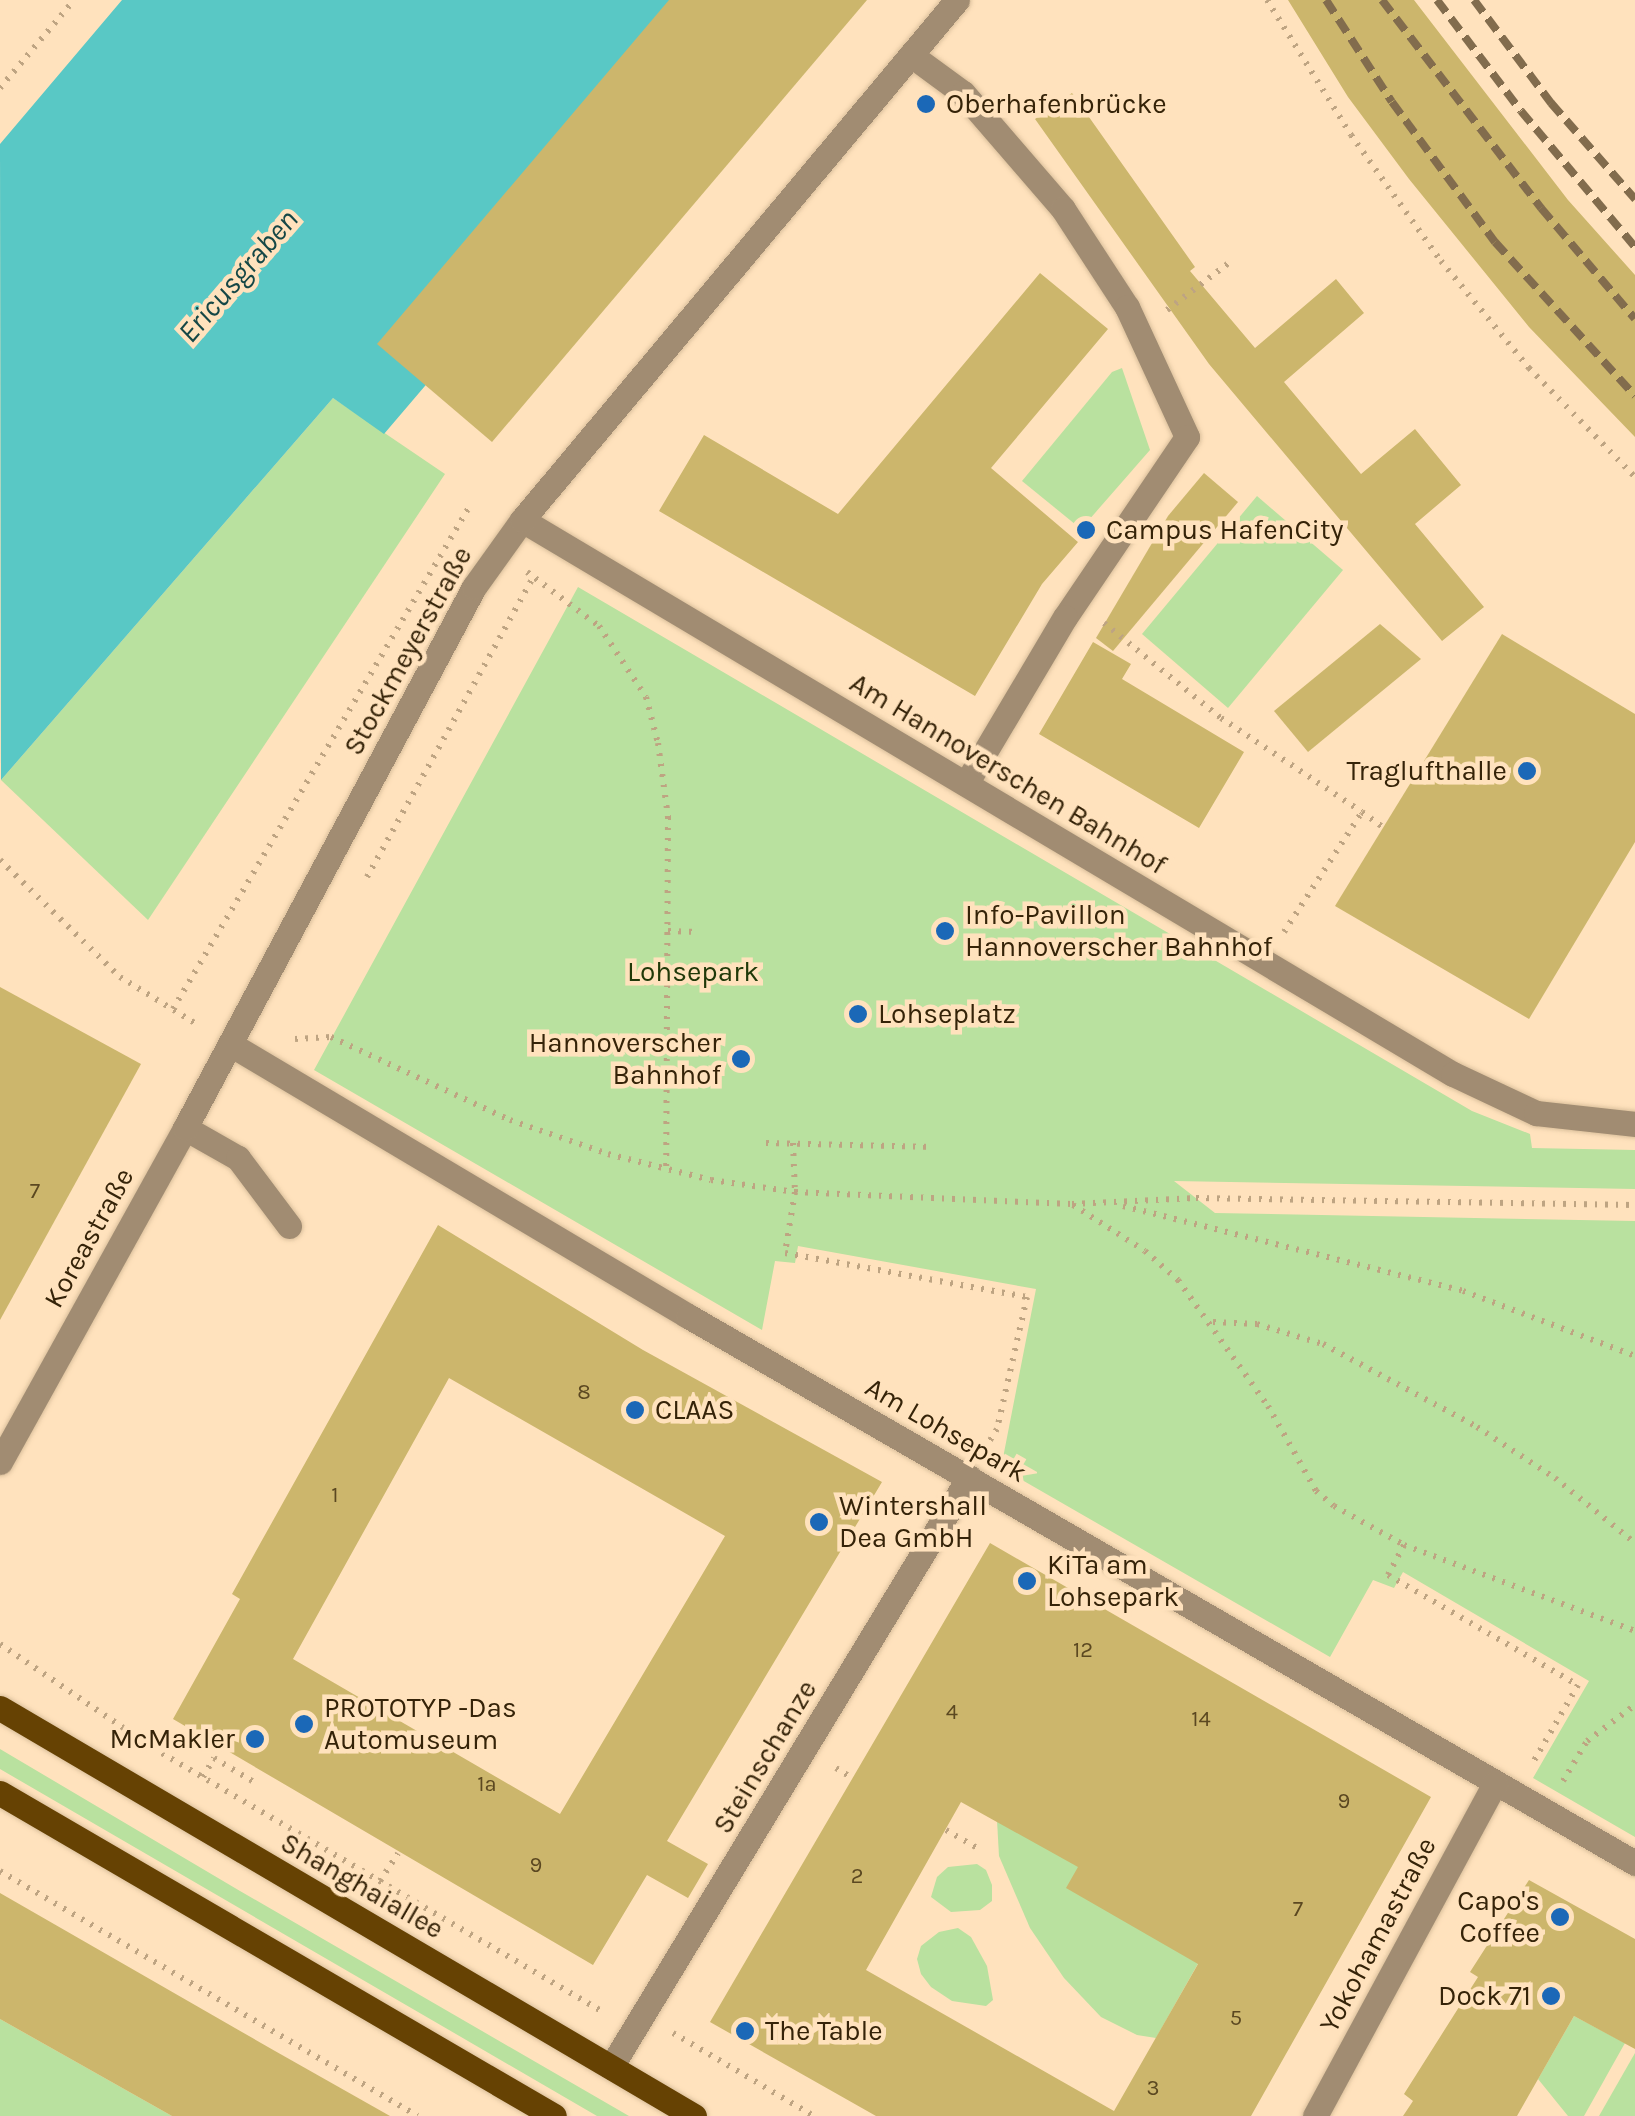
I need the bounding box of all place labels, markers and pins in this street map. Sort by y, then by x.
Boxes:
place label: Oberhafenbrücke [946,87,1167,121]
marker: Oberhafenbrücke [915,93,937,115]
place label: Campus HafenCity [1106,513,1344,547]
marker: Campus HafenCity [1075,519,1097,541]
place label: Traglufthalle [1346,754,1507,788]
marker: Traglufthalle [1516,760,1538,782]
place label: Info-Pavillon Hannoverscher Bahnhof [965,898,1272,964]
marker: Info-Pavillon Hannoverscher Bahnhof [934,920,956,942]
place label: Lohseplatz [878,997,1016,1031]
marker: Lohseplatz [847,1003,869,1025]
place label: Hannoverscher Bahnhof [529,1026,721,1092]
marker: Hannoverscher Bahnhof [730,1048,752,1070]
place label: CLAAS [655,1393,734,1427]
marker: CLAAS [624,1399,646,1421]
place label: Wintershall Dea GmbH [839,1489,987,1555]
marker: Wintershall Dea GmbH [808,1511,830,1533]
place label: KiTa am Lohsepark [1047,1548,1179,1614]
marker: KiTa am Lohsepark [1016,1570,1038,1592]
place label: PROTOTYP -Das Automuseum [324,1691,517,1757]
marker: PROTOTYP -Das Automuseum [293,1713,315,1735]
place label: McMakler [110,1722,235,1756]
marker: McMakler [244,1728,266,1750]
place label: Capo's Coffee [1457,1884,1540,1950]
marker: Capo's Coffee [1549,1906,1571,1928]
place label: Dock 71 [1438,1979,1531,2013]
marker: Dock 71 [1540,1985,1562,2007]
place label: The Table [765,2014,883,2048]
marker: The Table [734,2020,756,2042]

